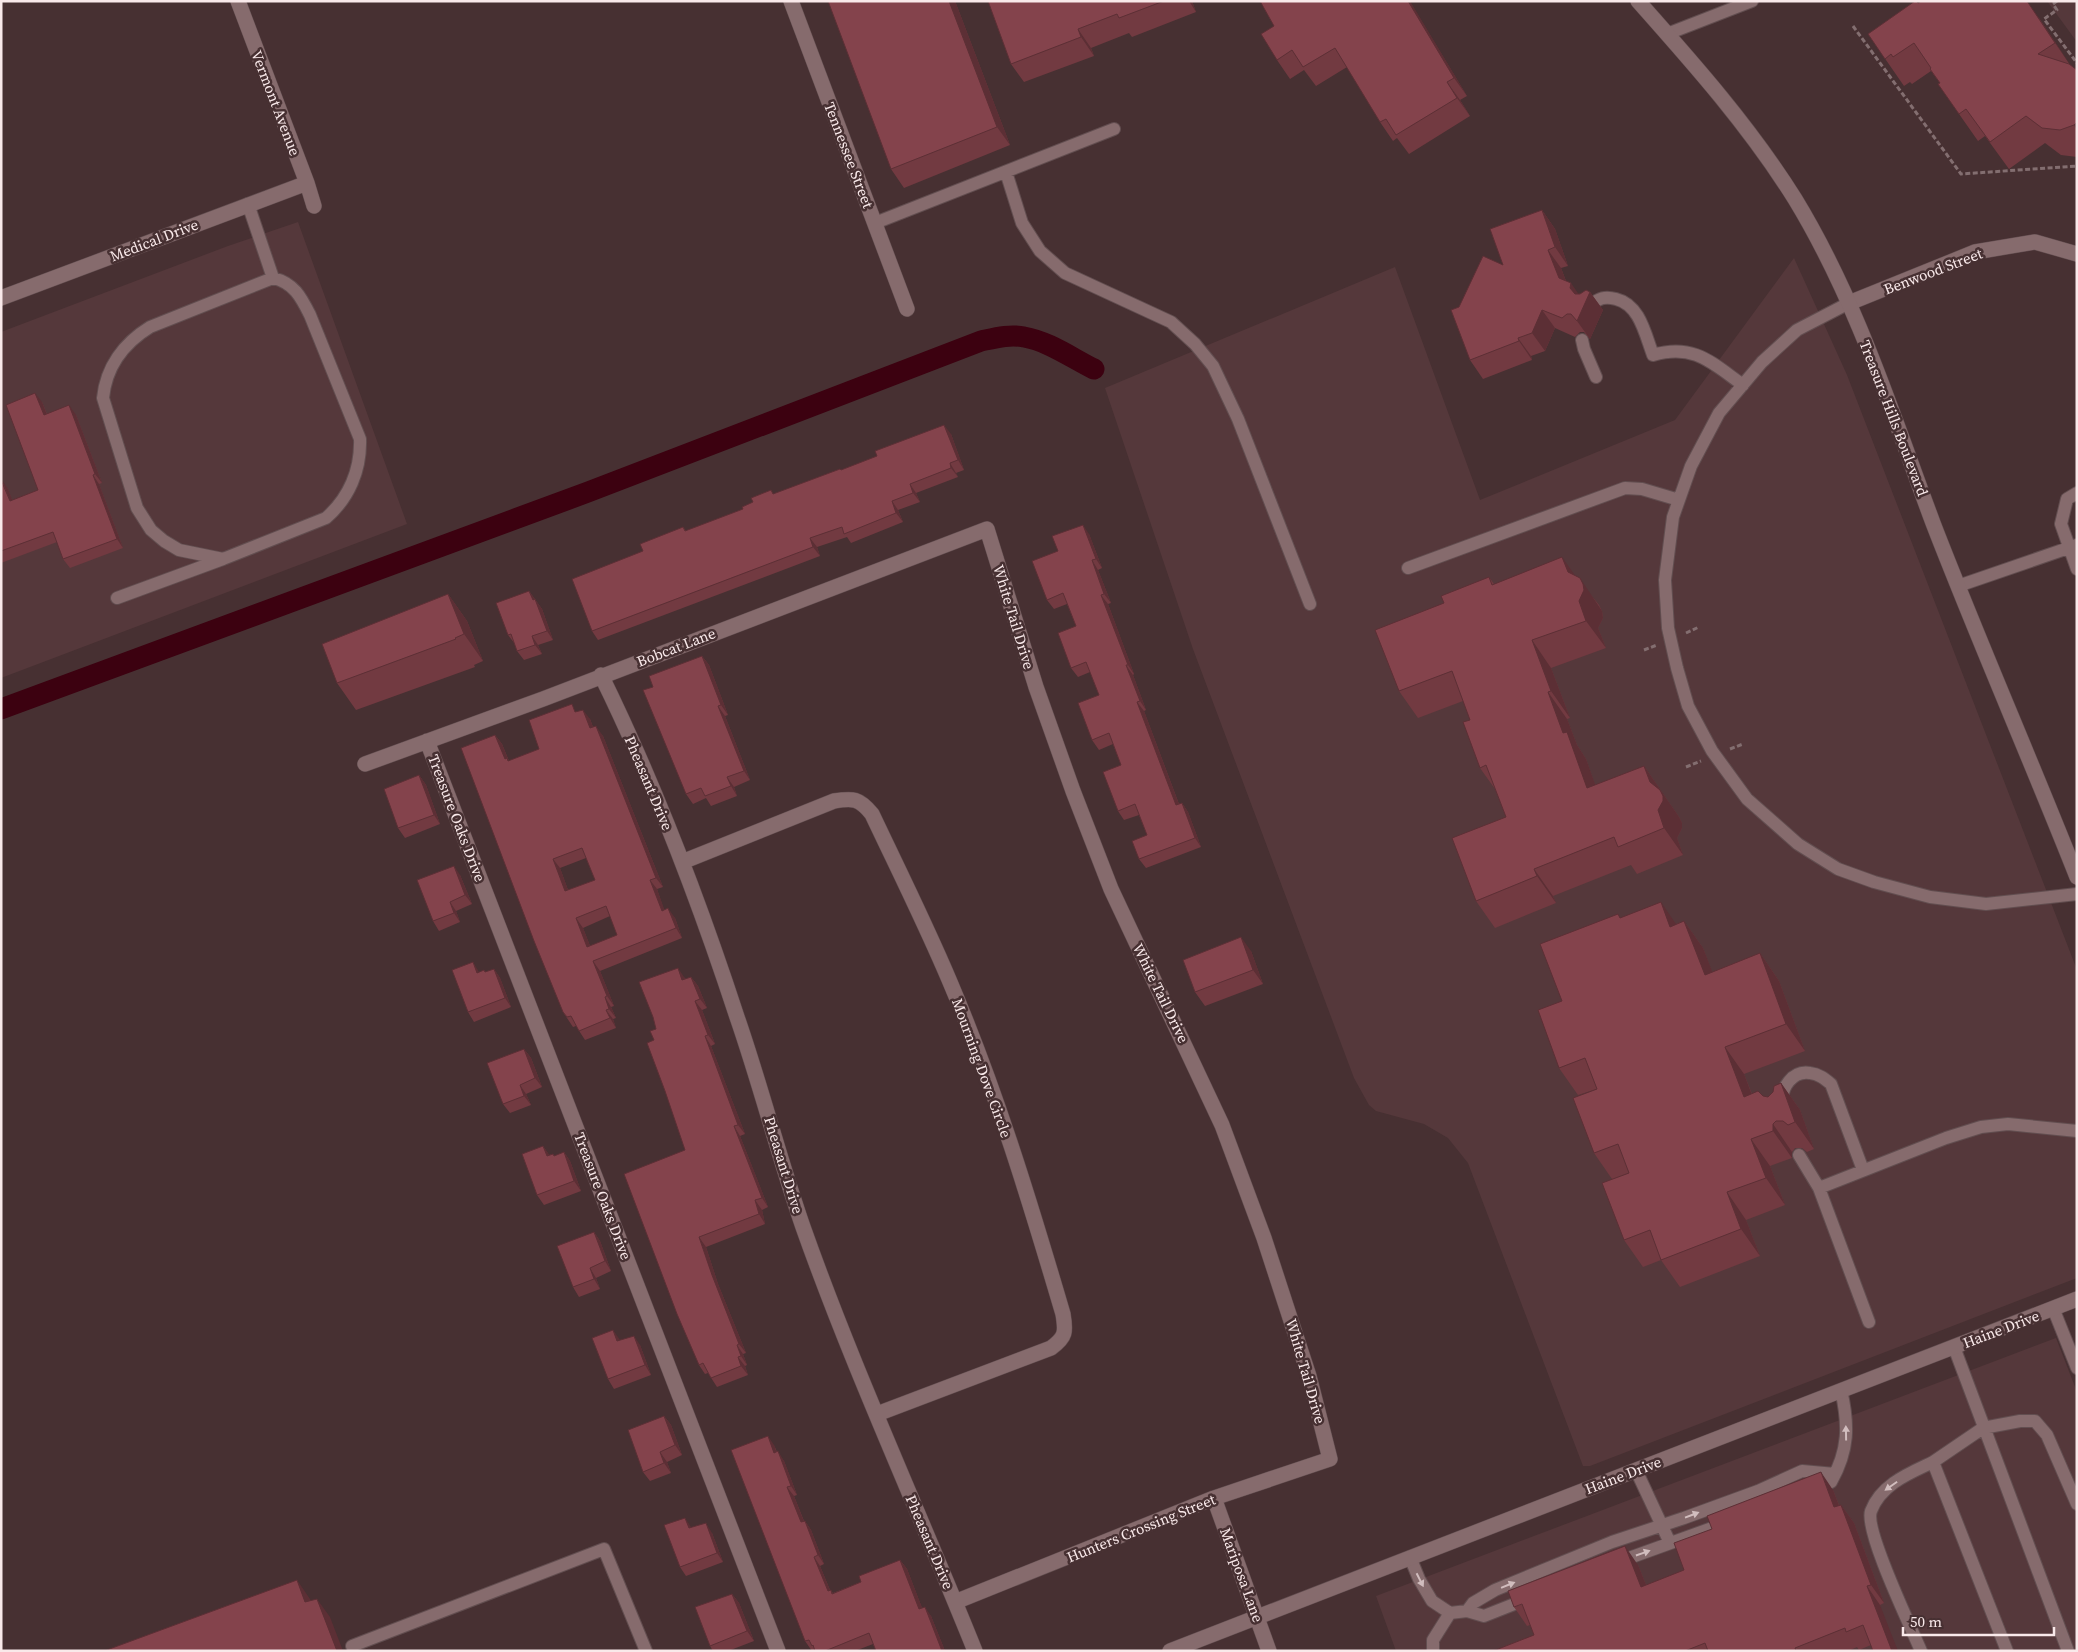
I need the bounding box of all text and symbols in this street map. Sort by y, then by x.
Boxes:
street label: Vermont Avenue [246,47,306,159]
street label: Tennessee Street [819,99,879,211]
street label: Medical Drive [107,213,201,266]
street label: Benwood Street [1881,242,1985,299]
street label: Treasure Hills Boulevard [1855,337,1934,500]
street label: White Tail Drive [988,562,1040,672]
street label: Bobcat Lane [634,622,719,672]
street label: Pheasant Drive [620,733,678,834]
street label: Treasure Oaks Drive [423,751,491,885]
street label: White Tail Drive [1128,940,1194,1047]
street label: Mourning Dove Circle [947,995,1017,1141]
street label: Pheasant Drive [759,1114,809,1217]
street label: Treasure Oaks Drive [569,1129,637,1263]
street label: Haine Drive [1960,1305,2042,1353]
street label: White Tail Drive [1281,1316,1331,1426]
one-way arrow [1842,1424,1850,1440]
street label: Haine Drive [1582,1451,1664,1499]
one-way arrow [1884,1481,1898,1491]
street label: Hunters Crossing Street [1064,1489,1219,1567]
street label: Pheasant Drive [901,1492,959,1593]
one-way arrow [1685,1511,1700,1518]
street label: Mariposa Lane [1215,1525,1269,1626]
one-way arrow [1636,1549,1651,1557]
one-way arrow [1416,1573,1424,1587]
one-way arrow [1501,1581,1516,1589]
scale bar [1903,1604,2054,1636]
text: 50 m [1910,1611,1942,1632]

